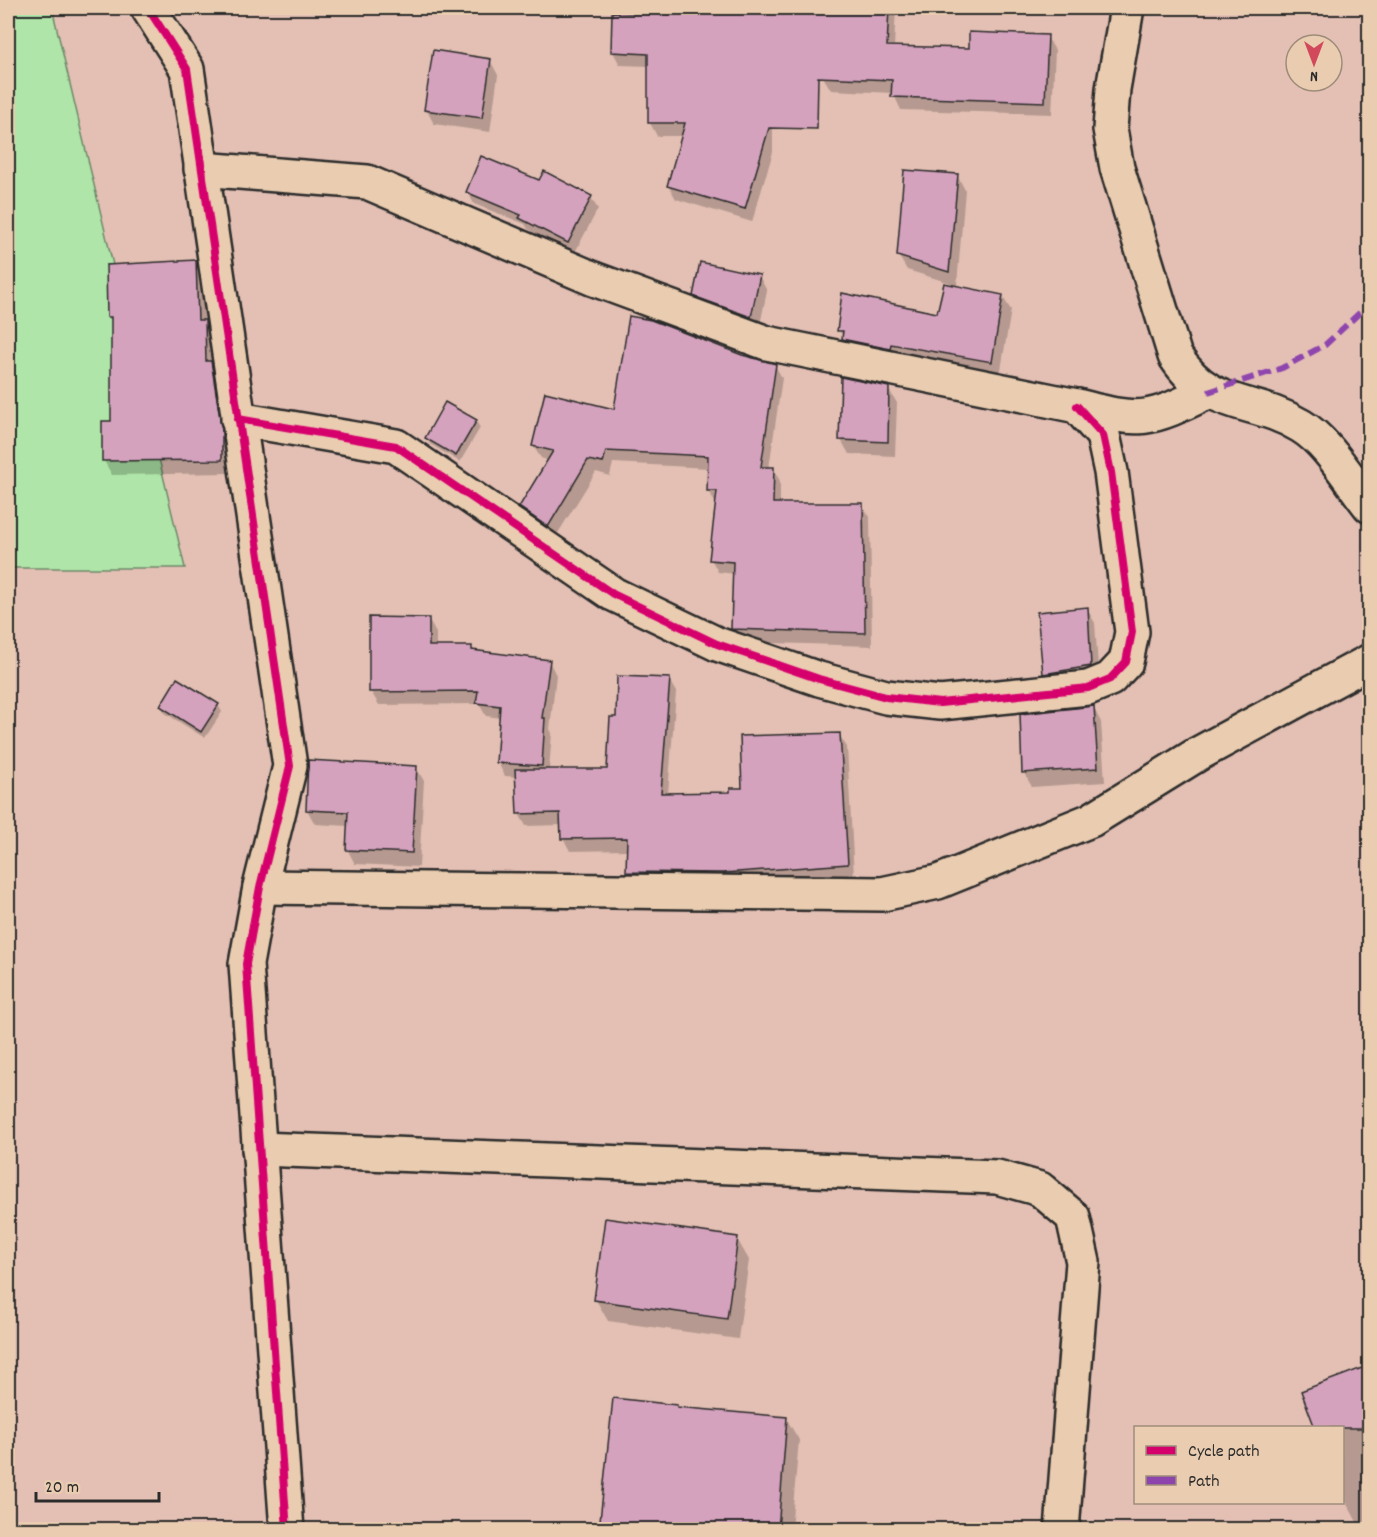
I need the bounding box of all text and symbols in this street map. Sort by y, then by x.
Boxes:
north arrow [1284,33,1344,93]
text: N [1310,64,1318,87]
legend [1134,1426,1344,1504]
text: Cycle path [1188,1440,1259,1465]
scale bar [36,1465,159,1503]
text: Path [1188,1470,1220,1495]
text: 20 m [45,1476,79,1501]

